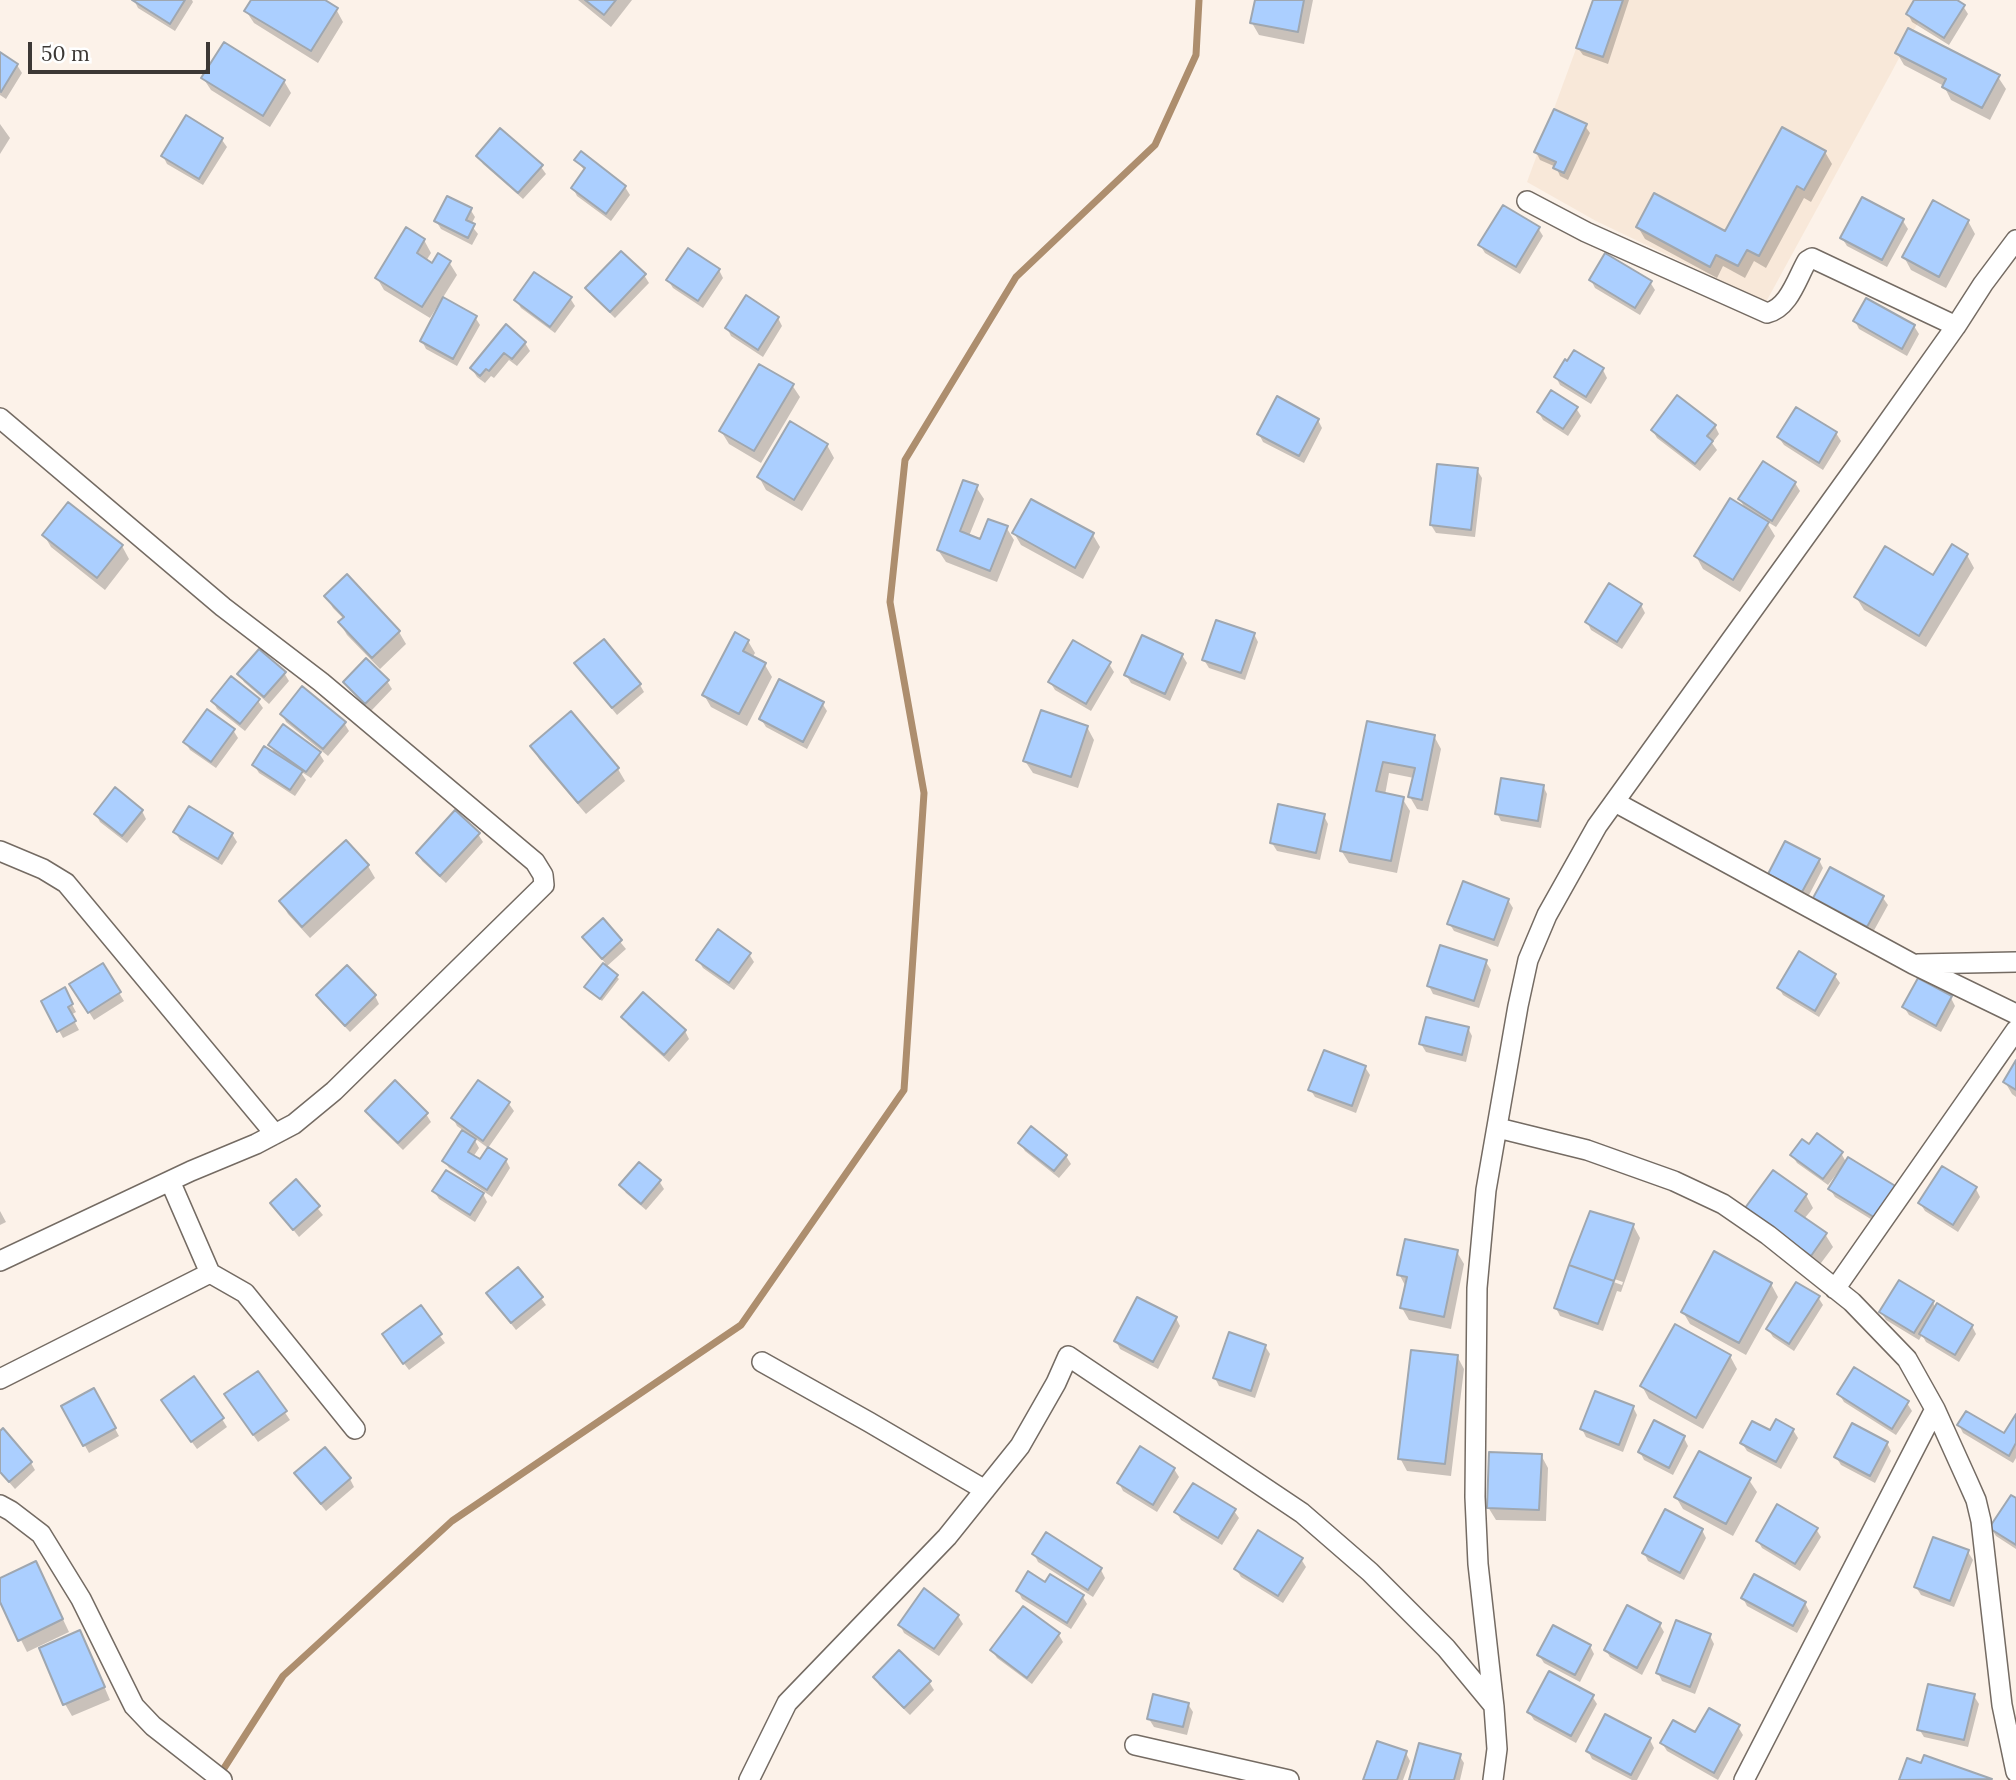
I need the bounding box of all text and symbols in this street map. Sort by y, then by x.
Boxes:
scale bar [32,28,214,72]
text: 50 m [41,40,90,67]

